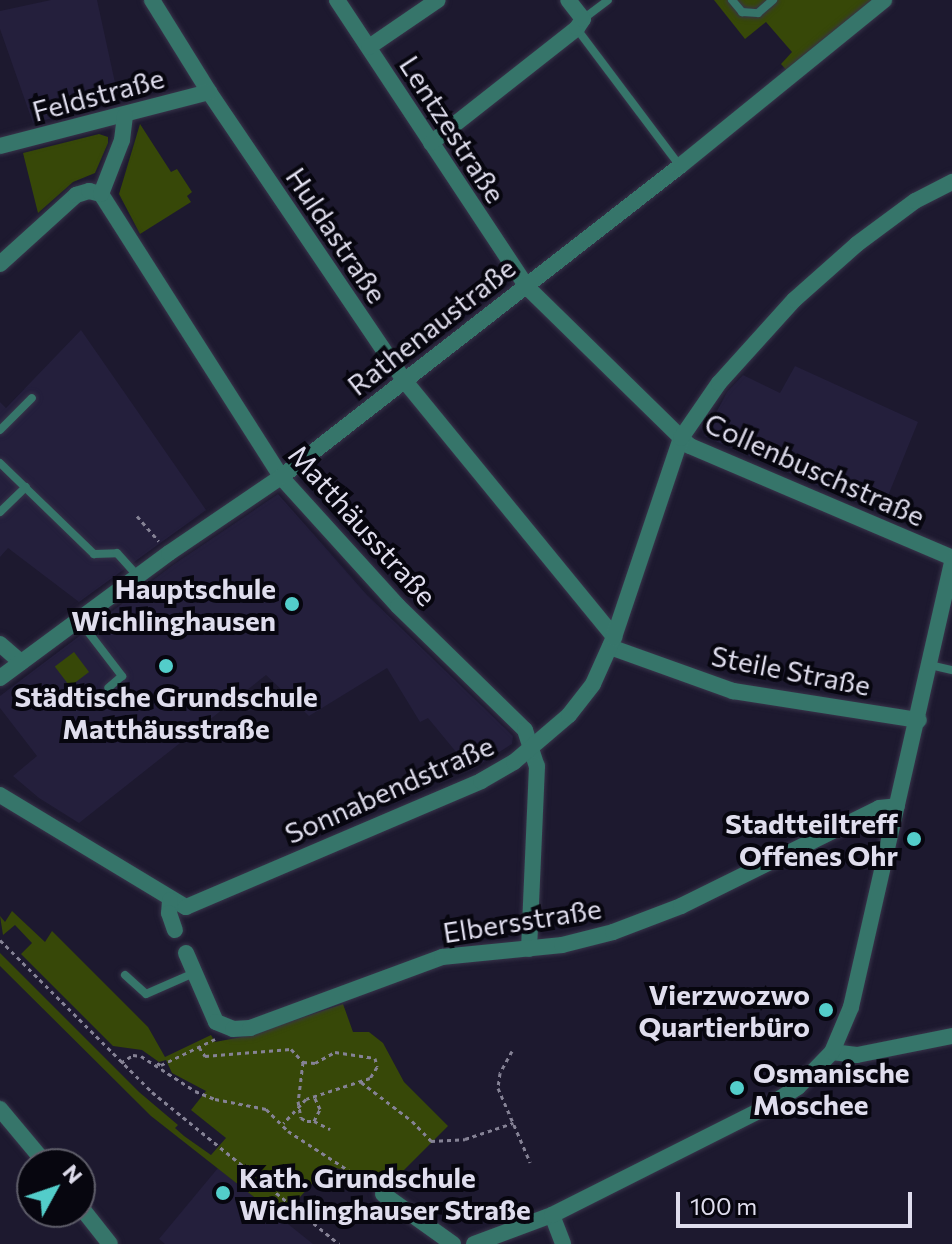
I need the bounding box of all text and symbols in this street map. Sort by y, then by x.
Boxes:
street label: Lentzestraße [393,49,513,209]
street label: Feldstraße [28,60,168,128]
street label: Huldastraße [279,161,395,309]
street label: Rathenaustraße [341,250,521,402]
street label: Collenbuschstraße [700,405,930,533]
street label: Matthäusstraße [282,438,444,612]
place label: Hauptschule Wichlinghausen [71,571,276,637]
marker: Hauptschule Wichlinghausen [283,595,301,613]
street label: Steile Straße [709,638,873,702]
marker: Städtische Grundschule Matthäusstraße [157,657,175,675]
place label: Städtische Grundschule Matthäusstraße [14,679,318,745]
street label: Sonnabendstraße [279,728,499,850]
place label: Stadtteiltreff Offenes Ohr [725,806,898,872]
marker: Stadtteiltreff Offenes Ohr [905,830,923,848]
street label: Elbersstraße [440,891,604,949]
place label: Vierzwozwo Quartierbüro [639,977,810,1043]
marker: Vierzwozwo Quartierbüro [817,1001,835,1019]
place label: Osmanische Moschee [753,1055,910,1121]
marker: Osmanische Moschee [728,1079,746,1097]
north arrow [16,1148,96,1228]
text: N [58,1159,89,1189]
place label: Kath. Grundschule Wichlinghauser Straße [239,1160,531,1226]
scale bar [680,1176,916,1226]
marker: Kath. Grundschule Wichlinghauser Straße [214,1184,232,1202]
text: 100 m [690,1191,757,1220]

